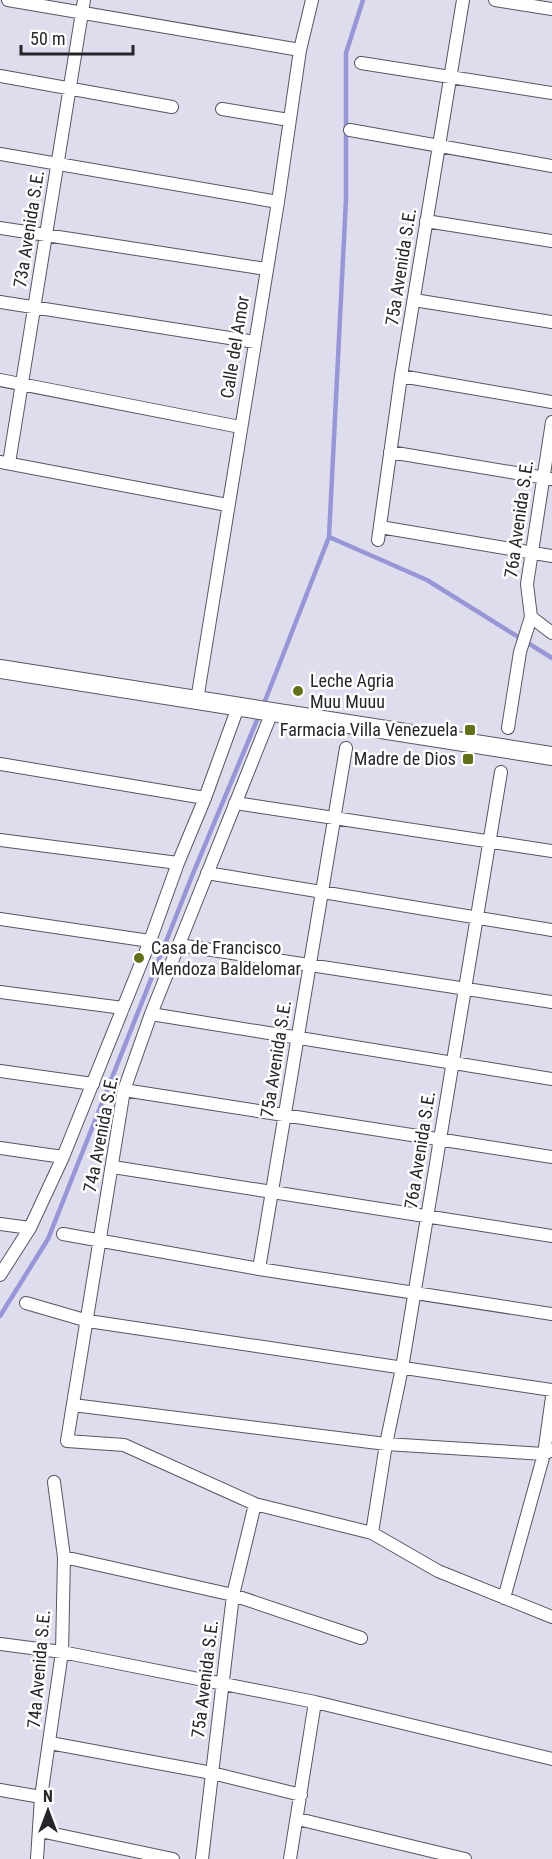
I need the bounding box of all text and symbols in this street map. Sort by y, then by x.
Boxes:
scale bar [21,18,134,56]
text: 50 m [30,28,65,49]
street label: 73a Avenida S.E. [9,169,48,289]
street label: 75a Avenida S.E. [381,207,420,327]
street label: Calle del Amor [216,294,253,400]
street label: 76a Avenida S.E. [500,459,537,579]
place label: Leche Agria Muu Muuu [310,670,394,712]
marker: Leche Agria Muu Muuu [291,684,305,698]
place label: Farmacia Villa Venezuela [280,719,458,740]
marker: Farmacia Villa Venezuela [463,723,477,737]
place label: Madre de Dios [354,748,456,769]
marker: Madre de Dios [461,752,475,766]
place label: Casa de Francisco Mendoza Baldelomar [151,937,302,979]
marker: Casa de Francisco Mendoza Baldelomar [132,951,146,965]
street label: 75a Avenida S.E. [256,999,295,1119]
street label: 74a Avenida S.E. [79,1074,122,1194]
street label: 76a Avenida S.E. [400,1090,439,1210]
street label: 74a Avenida S.E. [23,1609,54,1729]
street label: 75a Avenida S.E. [187,1619,222,1739]
north arrow [18,1781,78,1841]
text: N [43,1787,53,1806]

